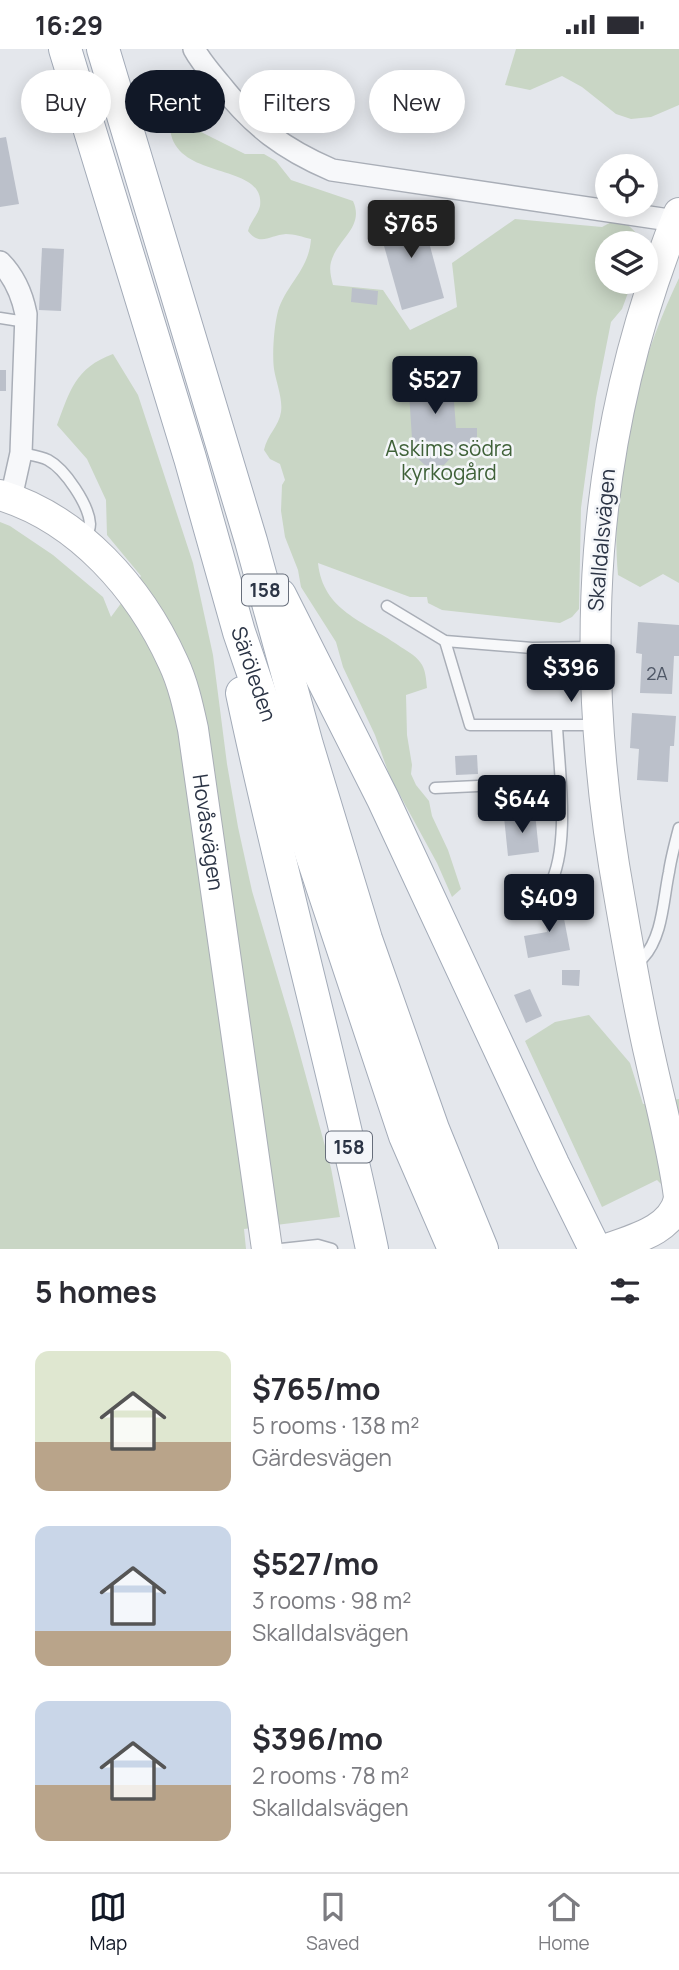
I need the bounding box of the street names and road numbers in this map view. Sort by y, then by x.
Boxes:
street label: Skalldalsvägen [581,467,621,612]
road number: 158 [242,575,288,605]
street label: Säröleden [225,623,284,725]
street label: Hovåsvägen [187,772,231,892]
road number: 158 [326,1131,372,1163]

